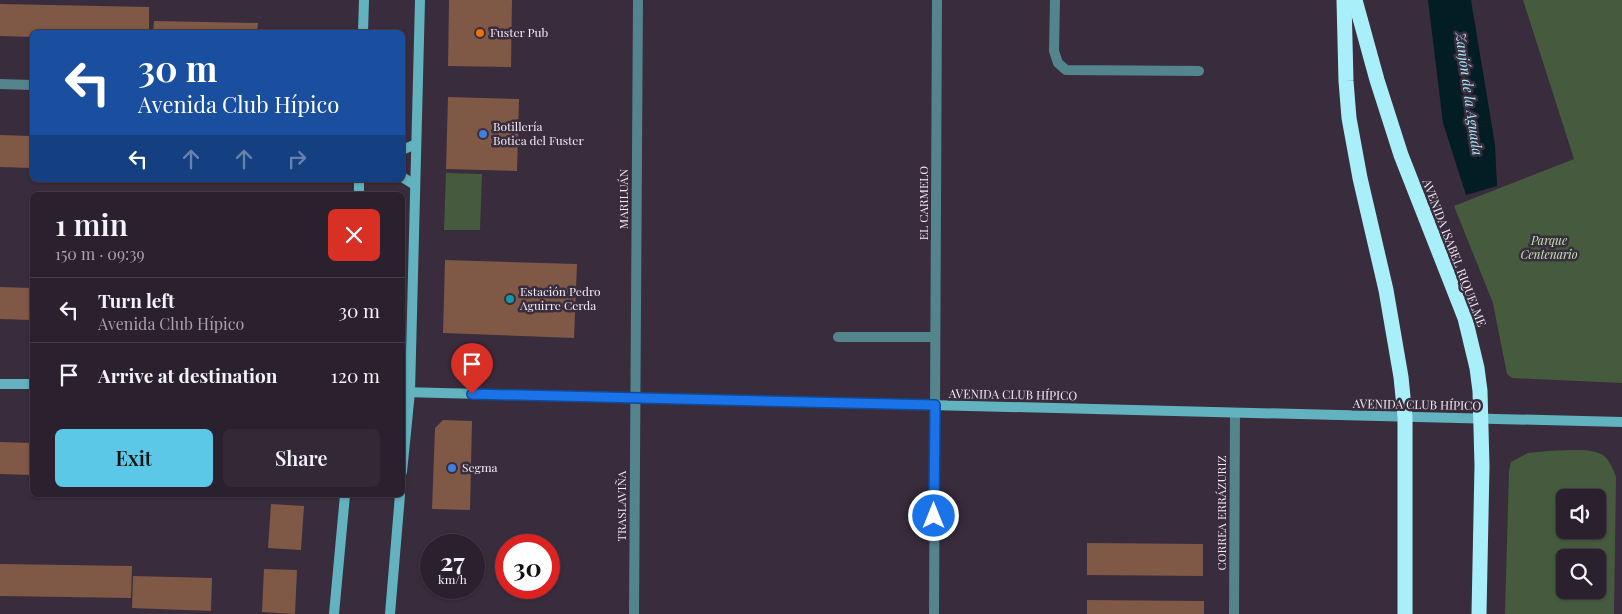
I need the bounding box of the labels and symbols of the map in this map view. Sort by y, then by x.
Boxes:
place label: Fuster Pub [490,24,549,40]
marker: Fuster Pub [474,27,486,39]
water label: Zanjón de la Aguada [1451,30,1488,157]
place label: Botillería Botica del Fuster [493,118,584,148]
marker: Botillería Botica del Fuster [477,128,489,140]
street label: EL CARMELO [915,166,931,240]
street label: MARILUÁN [615,168,631,229]
street label: AVENIDA ISABEL RIQUELME [1419,176,1490,329]
park label: Parque Centenario [1520,232,1578,262]
place label: Estación Pedro Aguirre Cerda [519,283,601,313]
marker: Estación Pedro Aguirre Cerda [504,293,516,305]
pin [451,343,493,394]
street label: AVENIDA CLUB HÍPICO [948,385,1078,403]
street label: AVENIDA CLUB HÍPICO [1352,395,1482,413]
street label: CORREA ERRÁZURIZ [1213,455,1229,571]
place label: Segma [462,459,498,475]
marker: Segma [446,462,458,474]
street label: TRASLAVIÑA [613,470,629,541]
position arrow [907,489,959,541]
speed limit sign: 30 [495,534,560,599]

